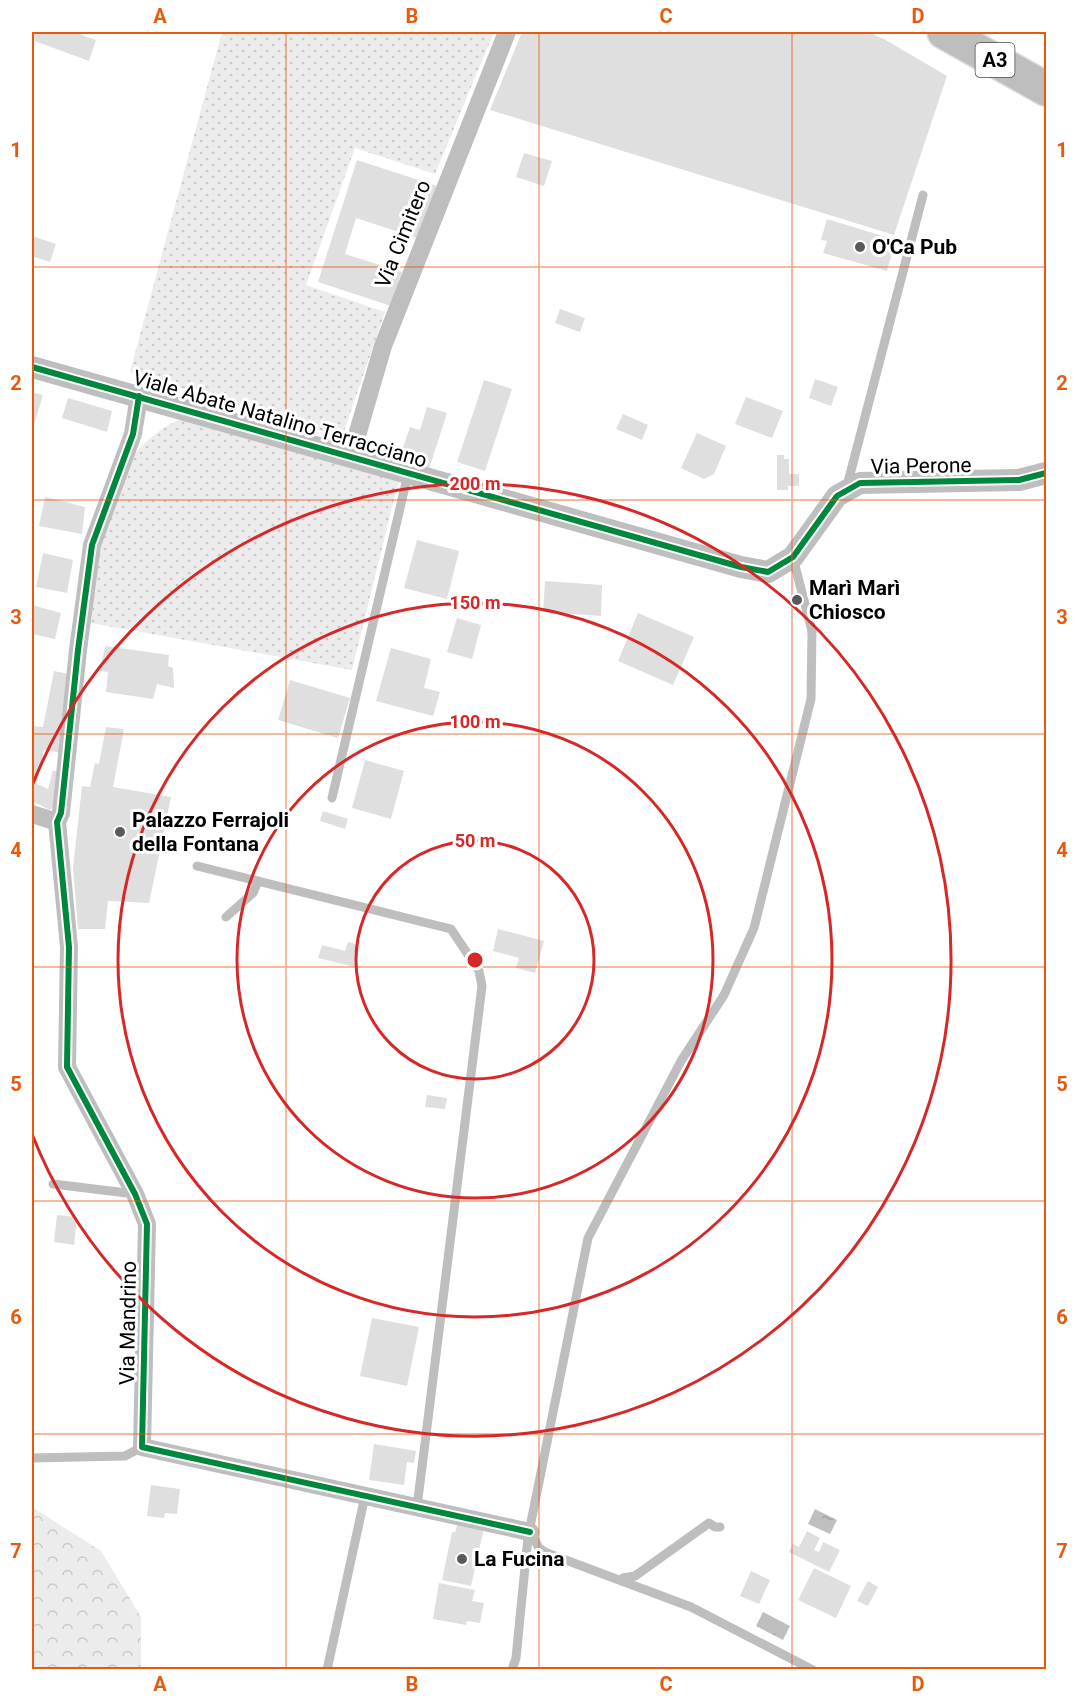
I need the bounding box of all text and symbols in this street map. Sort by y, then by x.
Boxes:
text: A [153,4,167,28]
text: B [406,4,418,28]
text: C [659,4,673,28]
text: D [912,4,925,28]
road number: A3 [976,43,1014,77]
text: 1 [10,138,22,162]
text: 1 [1056,138,1068,162]
street label: Via Cimitero [370,176,436,291]
place label: O'Ca Pub [872,235,957,259]
marker: O'Ca Pub [853,240,867,254]
street label: Viale Abate Natalino Terracciano [130,365,430,473]
text: 2 [10,371,22,395]
text: 2 [1056,371,1068,395]
street label: Via Perone [870,453,972,479]
text: 200 m [449,473,501,494]
place label: Marì Marì Chiosco [809,576,900,624]
text: 150 m [449,592,501,613]
marker: Marì Marì Chiosco [790,593,804,607]
text: 3 [10,605,22,629]
text: 3 [1056,605,1068,629]
text: 100 m [449,711,501,732]
place label: Palazzo Ferrajoli della Fontana [132,808,289,856]
marker: Palazzo Ferrajoli della Fontana [113,825,127,839]
text: 50 m [455,830,495,851]
text: 4 [10,838,22,862]
text: 4 [1056,838,1068,862]
centre of rings [465,950,485,970]
text: 5 [10,1072,22,1096]
text: 5 [1056,1072,1068,1096]
street label: Via Mandrino [115,1261,141,1385]
text: 6 [10,1305,22,1329]
text: 6 [1056,1305,1068,1329]
text: 7 [10,1539,22,1563]
text: 7 [1056,1539,1068,1563]
place label: La Fucina [474,1547,564,1571]
marker: La Fucina [455,1552,469,1566]
text: A [153,1672,167,1696]
text: B [406,1672,418,1696]
text: C [659,1672,673,1696]
text: D [912,1672,925,1696]

